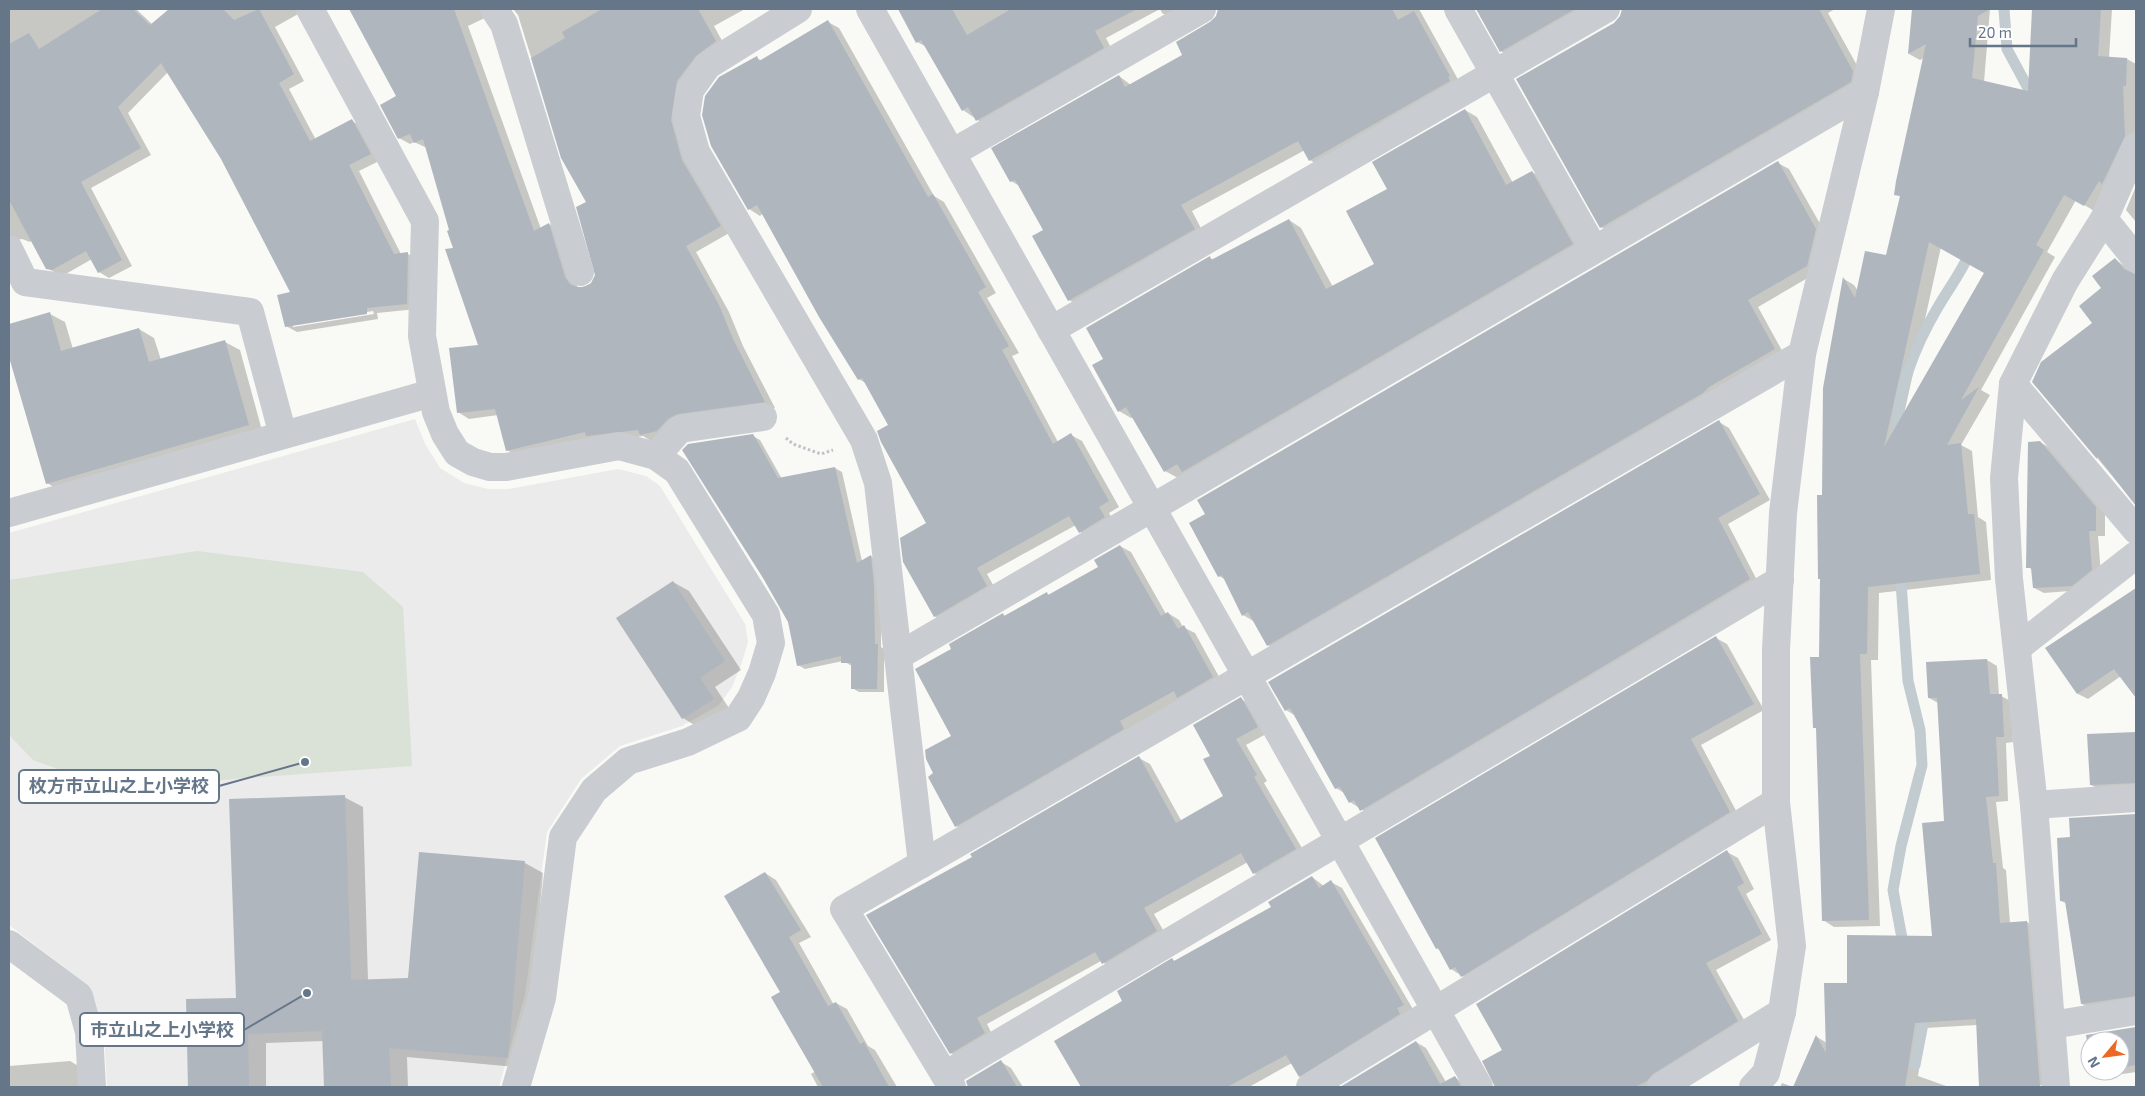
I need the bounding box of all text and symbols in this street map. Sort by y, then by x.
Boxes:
scale bar [1970,15,2076,47]
text: 20 m [1978,23,2012,41]
callout: 枚方市立山之上小学校 [19,770,219,803]
text: 枚方市立山之上小学校 [29,774,209,796]
callout: 市立山之上小学校 [80,1013,244,1046]
text: 市立山之上小学校 [90,1018,234,1040]
north arrow [2080,1031,2130,1081]
text: N [2083,1054,2103,1071]

